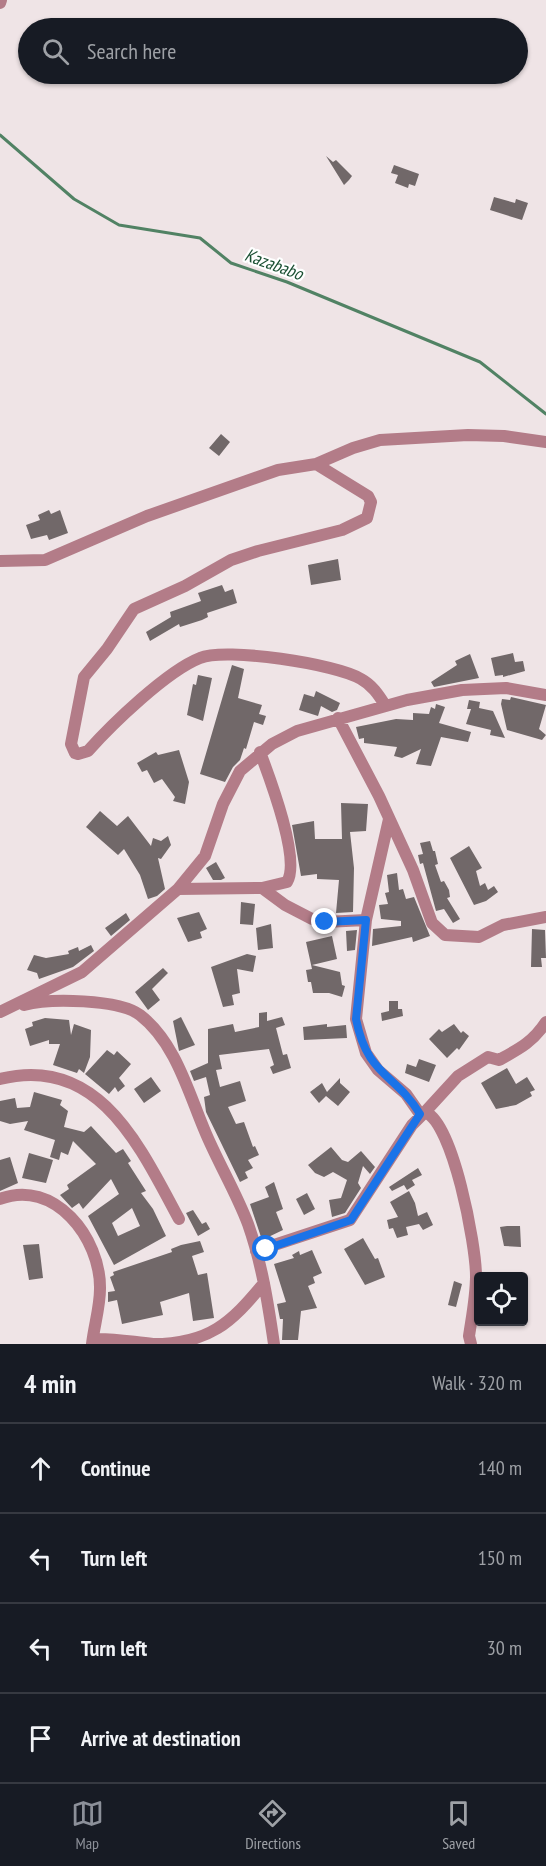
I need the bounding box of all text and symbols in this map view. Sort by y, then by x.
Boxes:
search box [18,18,528,84]
icon: search [39,35,72,68]
text: Search here [87,37,176,65]
water label: Kazababo [242,243,307,285]
route end [311,908,337,934]
route start [252,1235,278,1261]
map controls [474,1272,528,1326]
button: locate [474,1272,528,1326]
text: 4 min [24,1367,77,1400]
text: Walk · 320 m [432,1370,522,1396]
icon: ahead [24,1452,57,1485]
text: Continue [81,1454,151,1482]
text: 140 m [478,1455,522,1481]
icon: left [24,1542,57,1575]
text: Turn left [81,1544,147,1572]
text: 150 m [478,1545,522,1571]
icon: left [24,1632,57,1665]
text: Turn left [81,1634,147,1662]
text: 30 m [487,1635,522,1661]
icon: arrive [24,1722,57,1755]
text: Arrive at destination [81,1724,241,1752]
tab: Map [71,1797,104,1853]
tab: Directions [245,1797,301,1853]
tab: Saved [442,1797,475,1853]

